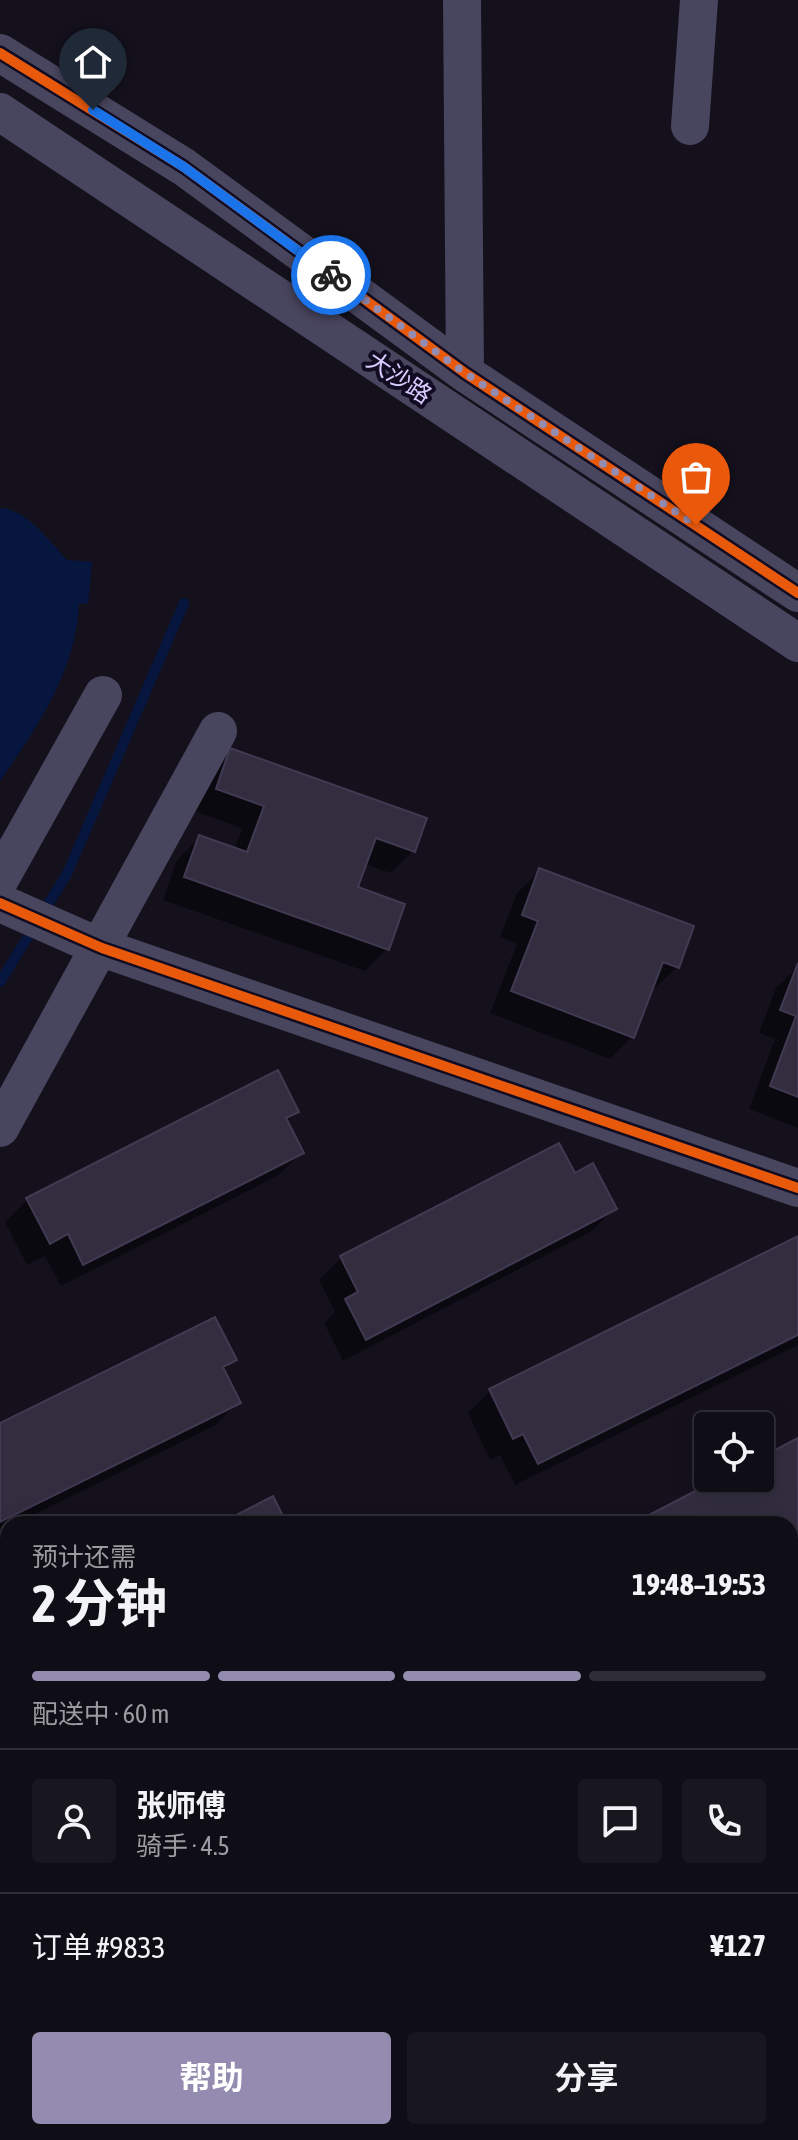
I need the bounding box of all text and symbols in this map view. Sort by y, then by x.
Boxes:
pin [59,28,127,110]
icon: home [71,40,115,84]
courier [291,235,371,315]
icon: bike [309,253,353,297]
street label: 大沙路 [362,346,437,409]
pin [662,443,730,525]
icon: bag [674,455,718,499]
map controls [694,1412,774,1492]
button: locate [694,1412,774,1492]
text: 预计还需 [32,1542,136,1572]
text: 19:48–19:53 [632,1567,766,1601]
text: 2 分钟 [32,1573,168,1633]
text: 配送中 · 60 m [32,1699,169,1729]
button: person [32,1779,116,1863]
button: chat [578,1779,662,1863]
button: phone [682,1779,766,1863]
text: 张师傅 [136,1788,226,1822]
text: 骑手 · 4.5 [136,1831,230,1861]
text: ¥127 [710,1928,766,1962]
text: 订单 #9833 [32,1930,166,1964]
button: 帮助 [32,2032,391,2124]
button: 分享 [407,2032,766,2124]

